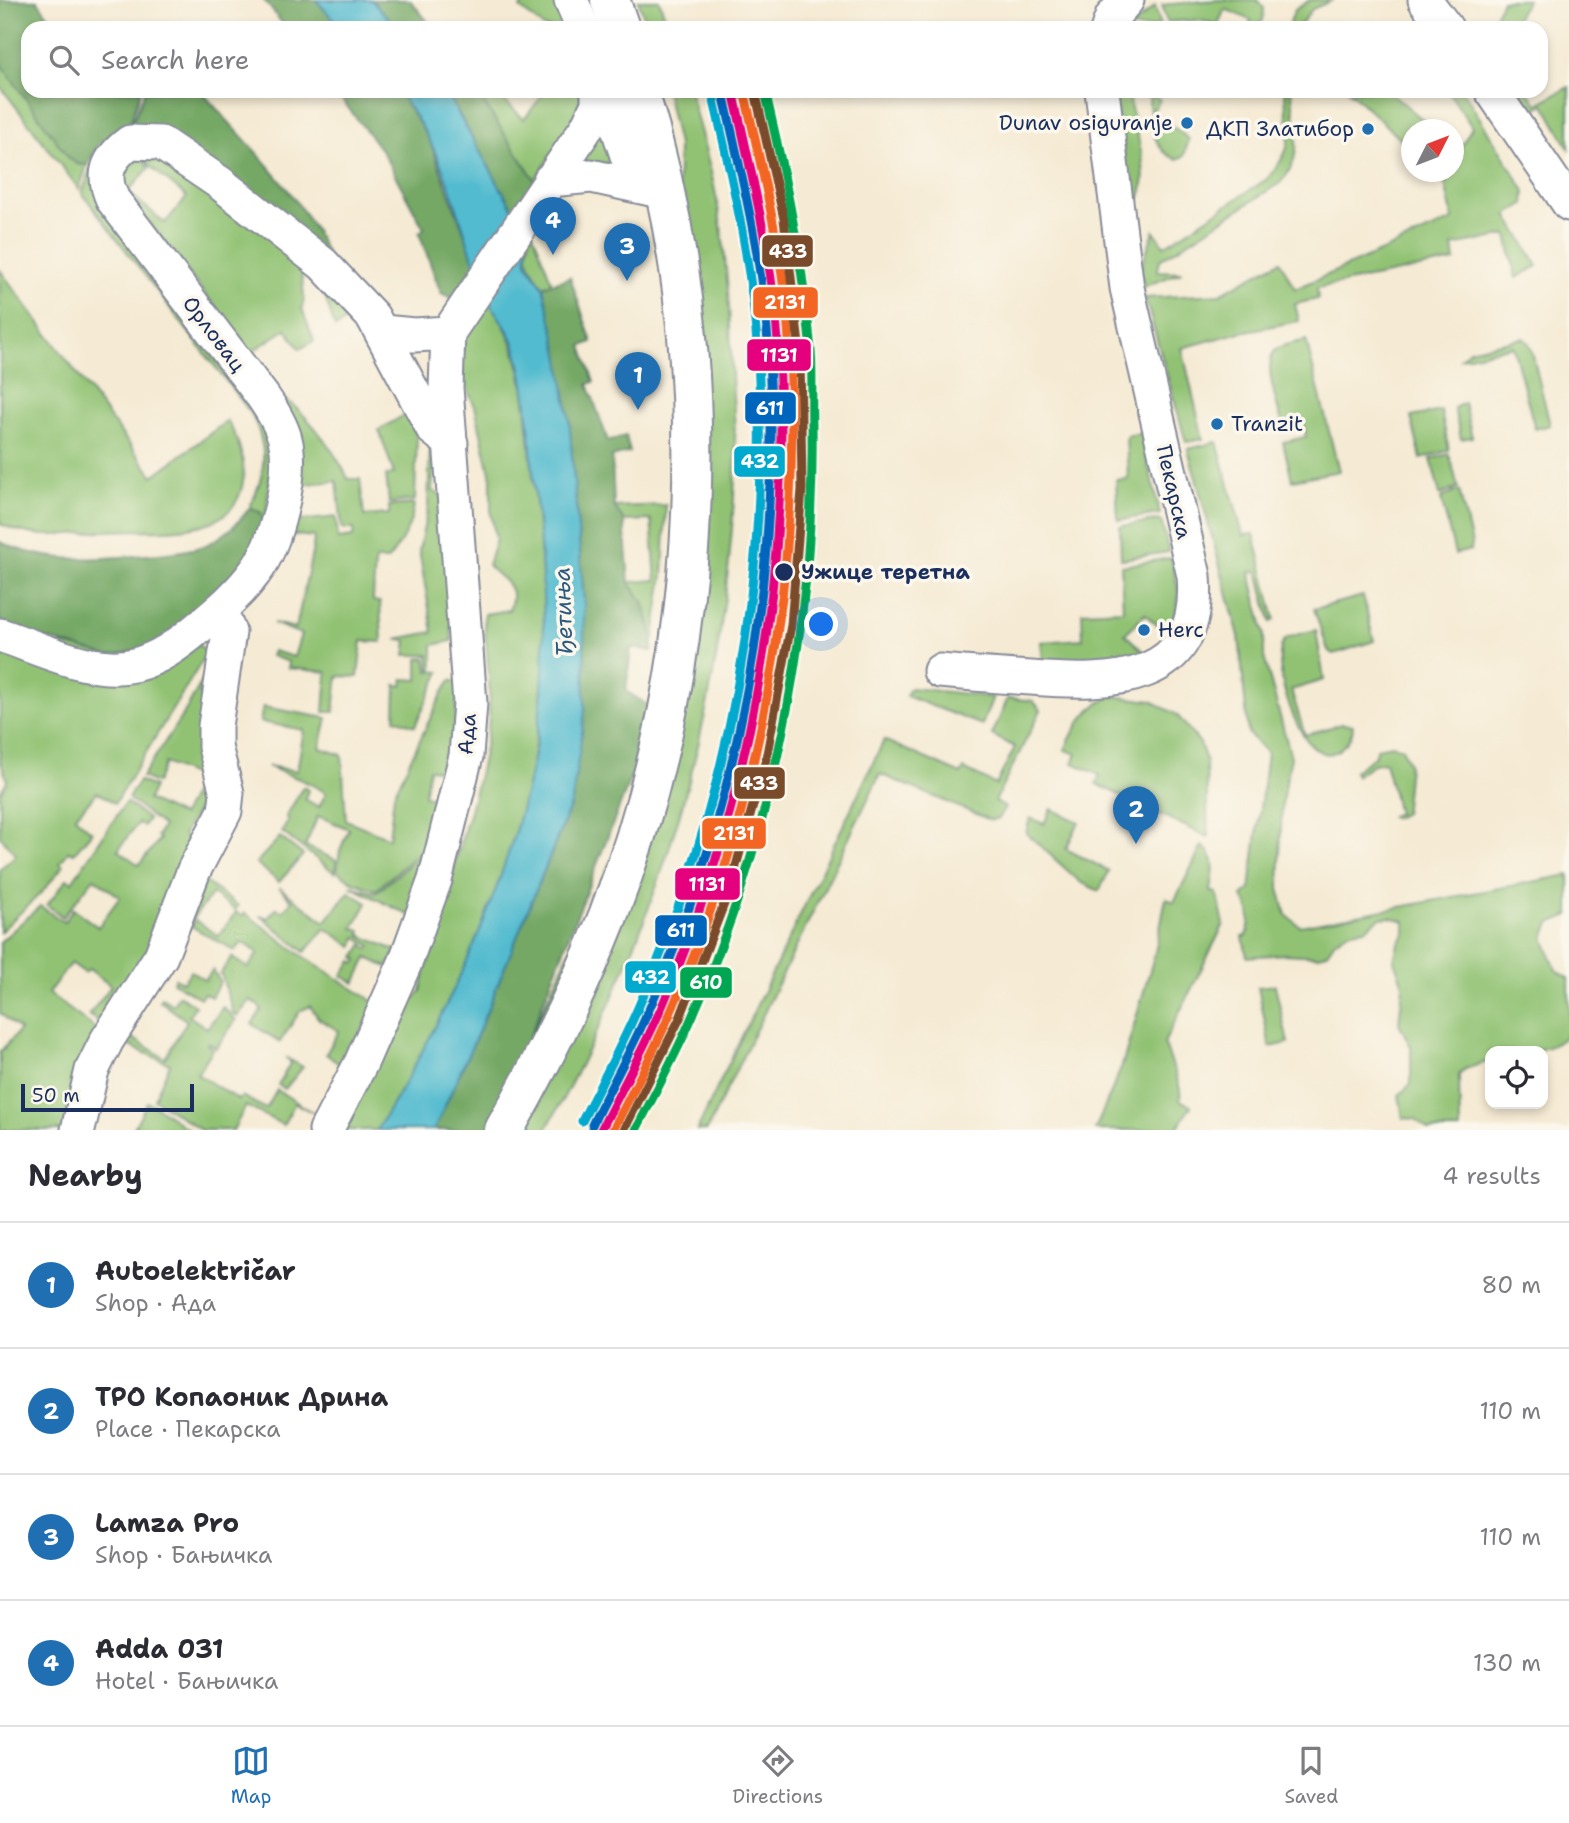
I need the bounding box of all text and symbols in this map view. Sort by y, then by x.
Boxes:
search box [21,21,1548,98]
icon: search [45,41,83,79]
text: Search here [101,42,250,77]
place label: Dunav osiguranje [999,109,1173,137]
marker: Dunav osiguranje [1179,115,1195,131]
place label: ДКП Златибор [1206,115,1354,143]
north arrow [1401,119,1464,182]
marker: ДКП Златибор [1360,121,1376,137]
pin: 4 [530,197,576,255]
pin: 3 [604,223,650,281]
line badge: 433 [761,234,814,268]
text: 433 [769,239,807,264]
line badge: 2131 [752,286,819,319]
street label: Орловац [176,290,252,378]
text: 2131 [764,290,806,315]
line badge: 1131 [746,338,812,372]
text: 1131 [760,343,798,368]
pin: 1 [615,352,661,410]
line badge: 611 [744,391,797,425]
text: 611 [756,396,784,421]
place label: Tranzit [1231,410,1303,438]
marker: Tranzit [1209,416,1225,432]
street label: Пекарска [1150,442,1198,542]
line badge: 432 [733,445,786,478]
text: 432 [741,449,779,474]
place label: Ужице теретна [801,558,970,586]
marker: Ужице теретна [773,561,795,583]
water label: Ђетиња [546,567,580,657]
your location [804,607,838,641]
place label: Herc [1158,616,1204,644]
marker: Herc [1136,622,1152,638]
street label: Ада [451,712,483,756]
line badge: 433 [733,766,786,800]
text: 433 [740,771,778,796]
pin: 2 [1113,786,1159,844]
line badge: 2131 [701,817,767,850]
text: 2131 [713,821,755,846]
line badge: 1131 [674,867,741,901]
text: 1131 [688,872,726,897]
line badge: 611 [654,914,708,947]
text: 611 [667,918,695,943]
line badge: 432 [624,960,677,994]
text: 432 [632,965,670,990]
line badge: 610 [679,966,733,999]
text: 610 [689,970,723,995]
map controls [1485,1046,1548,1109]
button: locate [1485,1046,1548,1109]
scale bar [21,1081,194,1113]
text: 50 m [32,1083,80,1108]
text: Nearby [28,1155,143,1196]
text: 4 results [1442,1161,1541,1191]
text: Autoelektričar [95,1253,296,1288]
text: 1 [46,1270,56,1300]
text: 80 m [1482,1270,1541,1300]
text: Shop · Ада [95,1288,216,1318]
text: ТРО Копаоник Дрина [95,1379,388,1414]
text: 2 [43,1396,59,1426]
text: 110 m [1479,1396,1541,1426]
text: Place · Пекарска [95,1414,280,1444]
text: Lamza Pro [95,1505,239,1540]
text: 3 [43,1522,59,1552]
text: 110 m [1479,1522,1541,1552]
text: Shop · Бањичка [95,1540,272,1570]
text: Adda 031 [95,1631,224,1666]
text: 4 [43,1648,59,1678]
text: 130 m [1473,1648,1541,1678]
text: Hotel · Бањичка [95,1666,278,1696]
tab: Map [231,1742,271,1809]
tab: Directions [733,1742,823,1809]
tab: Saved [1284,1742,1338,1809]

